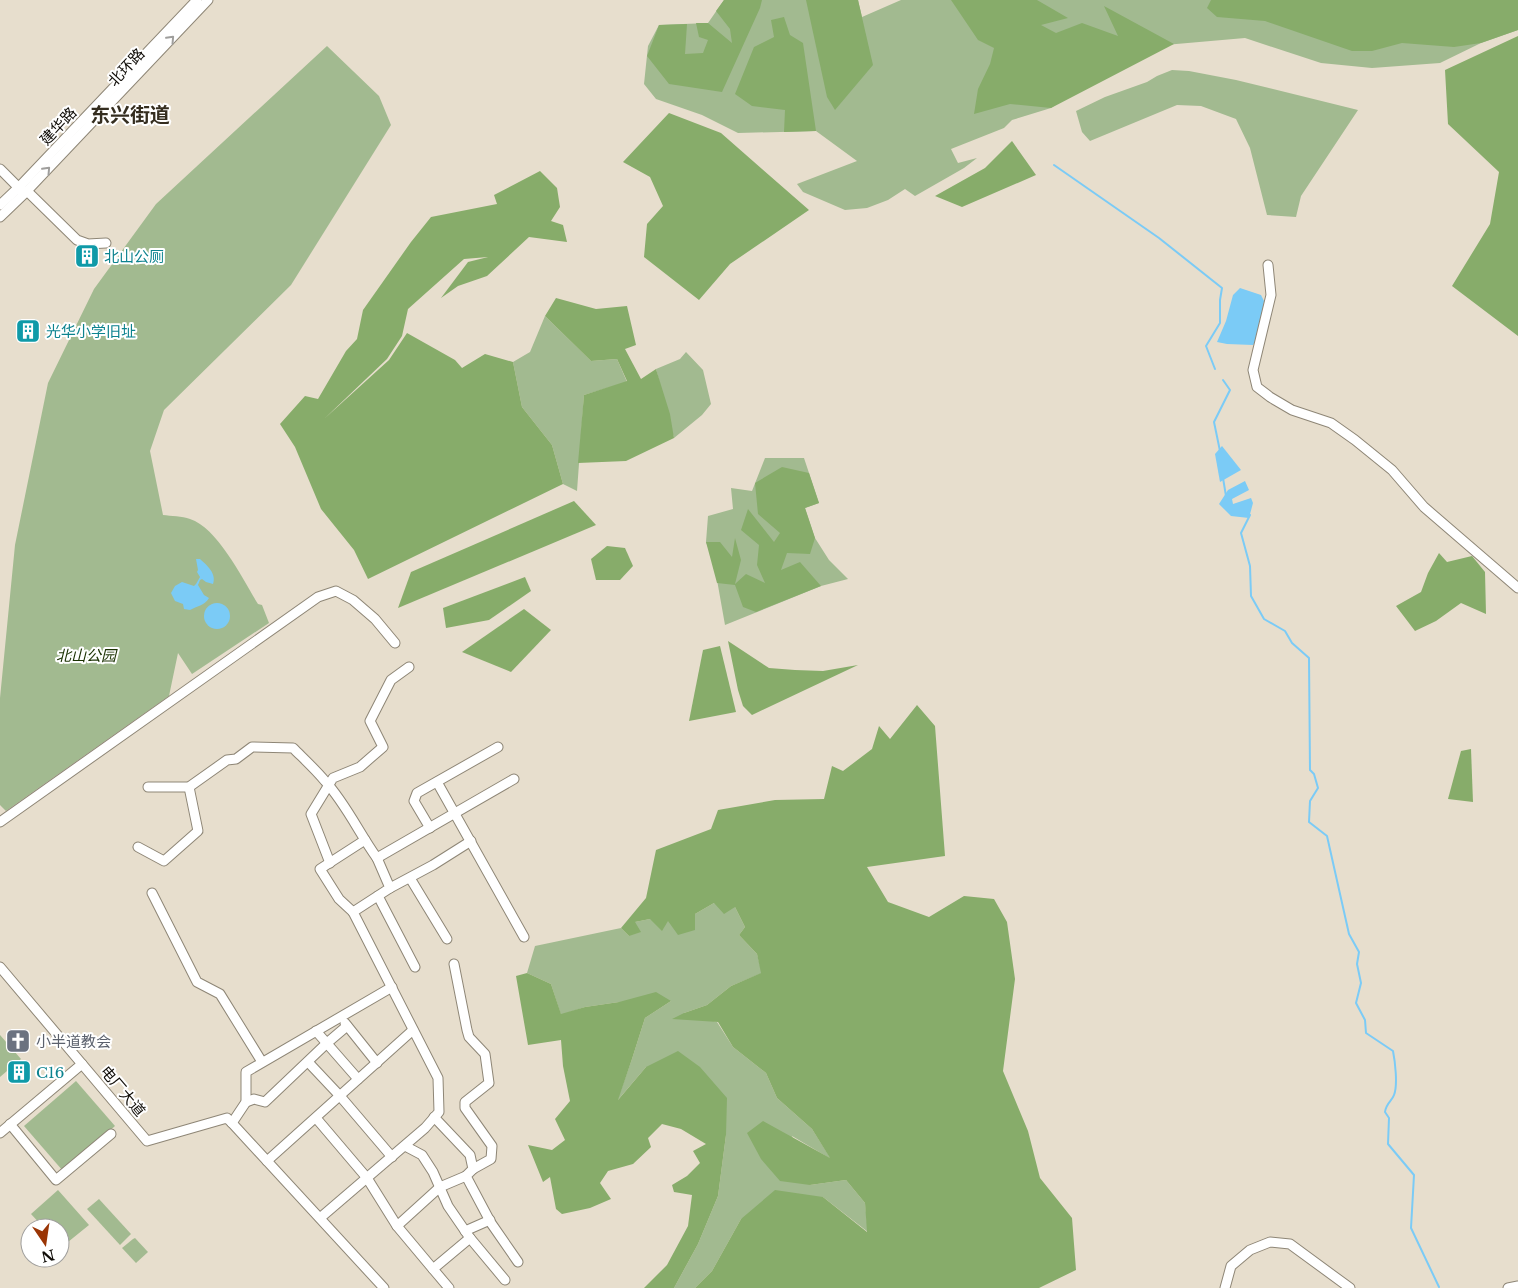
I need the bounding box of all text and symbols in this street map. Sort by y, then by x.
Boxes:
one-way arrow [165,36,174,45]
street label: 北环路 [104,44,148,90]
street label: 建华路 [36,103,80,149]
district label: 东兴街道 [90,103,170,127]
one-way arrow [41,167,50,176]
building icon: 北山公厕 [74,243,100,269]
place label: 北山公厕 [104,247,164,266]
building icon: 光华小学旧址 [15,318,41,344]
place label: 光华小学旧址 [46,322,136,341]
park label: 北山公园 [56,646,118,665]
church icon: 小半道教会 [5,1028,31,1054]
place label: 小半道教会 [36,1032,111,1051]
building icon: C16 [6,1059,32,1085]
street label: 电厂大道 [96,1062,150,1120]
place label: C16 [36,1063,64,1082]
north arrow [20,1218,70,1268]
text: N [39,1245,56,1266]

